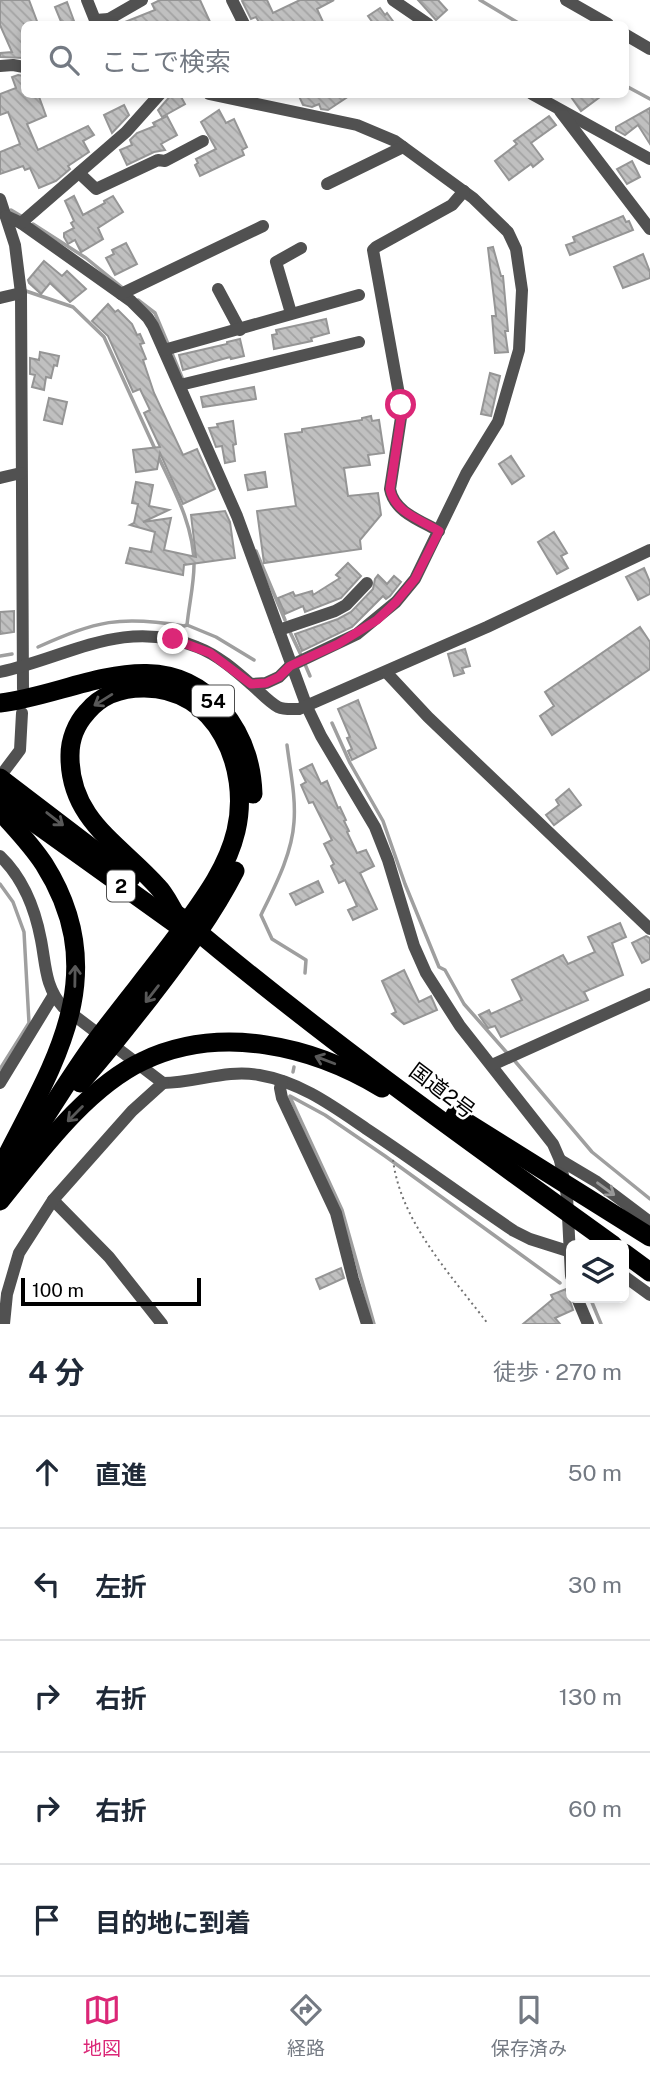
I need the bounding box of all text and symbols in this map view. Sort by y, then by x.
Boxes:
search box [21,21,629,98]
icon: search [45,41,83,79]
text: ここで検索 [101,46,231,77]
route start [385,389,416,420]
route end [157,623,188,654]
road number: 54 [192,686,234,716]
one-way arrow [94,692,113,707]
one-way arrow [45,811,64,826]
road number: 2 [107,870,135,902]
one-way arrow [68,965,82,988]
one-way arrow [145,984,160,1003]
one-way arrow [315,1052,337,1065]
street label: 国道2号 [405,1058,480,1123]
one-way arrow [67,1105,84,1122]
one-way arrow [596,1182,615,1196]
map controls [566,1240,629,1303]
button: layers [566,1240,629,1303]
scale bar [21,1275,201,1307]
text: 100 m [32,1279,84,1301]
text: 4 分 [28,1354,84,1390]
text: 徒歩 · 270 m [493,1358,622,1385]
icon: ahead [28,1453,66,1491]
text: 直進 [95,1459,147,1490]
text: 50 m [568,1459,622,1486]
icon: left [28,1565,66,1603]
text: 左折 [95,1571,147,1602]
text: 30 m [568,1571,622,1598]
icon: right [28,1677,66,1715]
text: 右折 [95,1683,147,1714]
text: 130 m [559,1683,622,1710]
icon: right [28,1789,66,1827]
text: 右折 [95,1795,147,1826]
text: 60 m [568,1795,622,1822]
icon: arrive [28,1901,66,1939]
text: 目的地に到着 [95,1907,251,1938]
tab: 地図 [83,1991,121,2060]
tab: 経路 [287,1991,325,2060]
tab: 保存済み [491,1991,567,2060]

